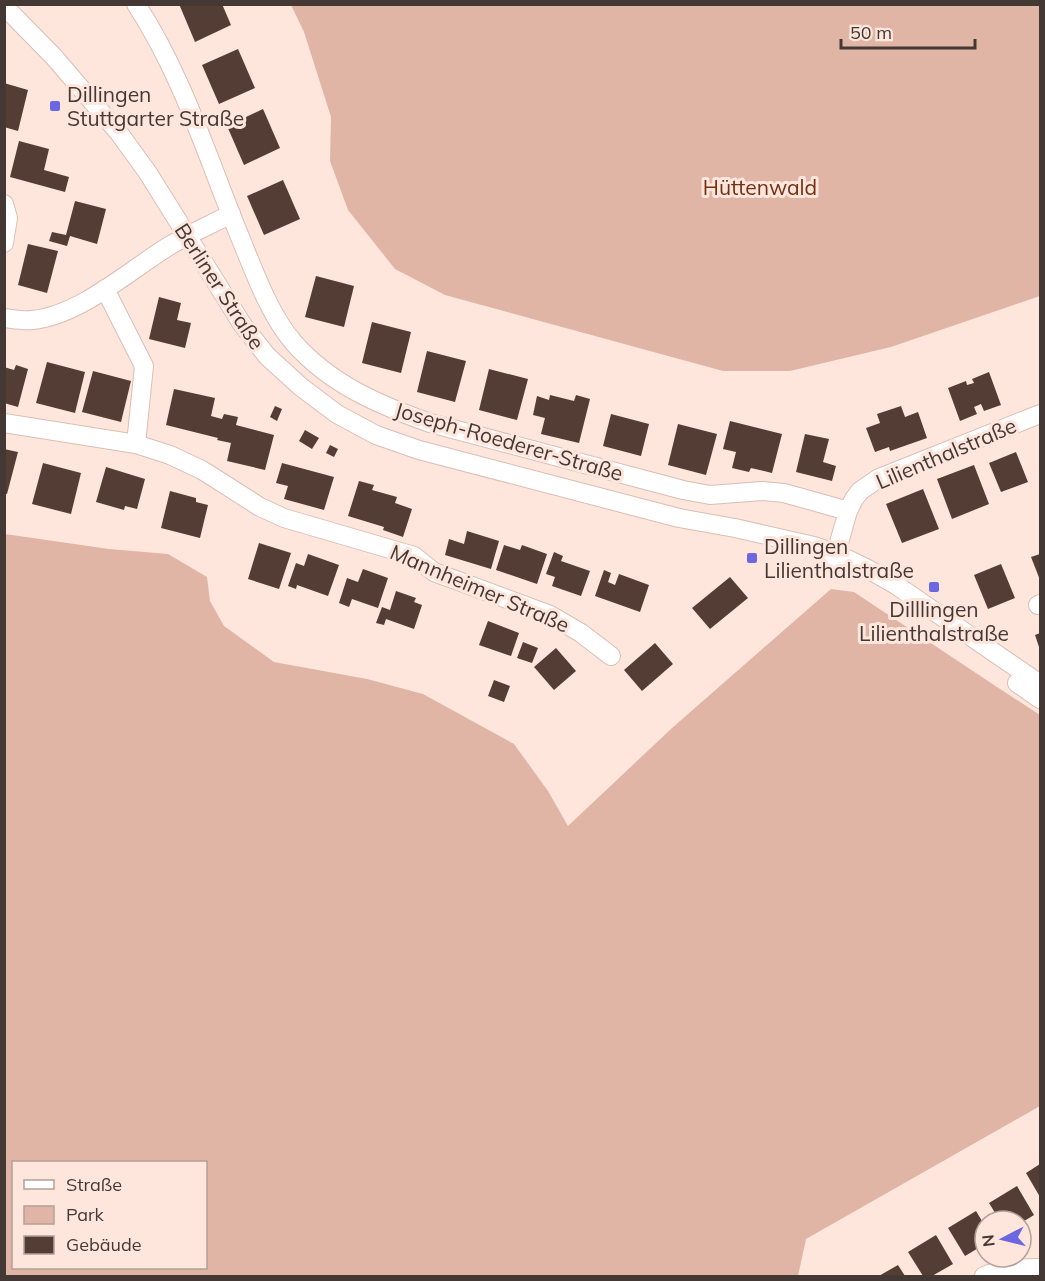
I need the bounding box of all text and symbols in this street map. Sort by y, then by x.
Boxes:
scale bar [841,12,974,50]
text: 50 m [850,21,892,44]
place label: Dillingen Stuttgarter Straße [67,81,244,131]
marker: Dillingen Stuttgarter Straße [48,99,62,113]
park label: Hüttenwald [703,174,817,200]
street label: Berliner Straße [169,218,271,354]
street label: Joseph-Roederer-Straße [392,396,626,486]
street label: Lilienthalstraße [872,412,1020,494]
place label: Dillingen Lilienthalstraße [764,533,914,583]
street label: Mannheimer Straße [386,538,574,638]
marker: Dillingen Lilienthalstraße [745,551,759,565]
marker: Dilllingen Lilienthalstraße [927,580,941,594]
place label: Dilllingen Lilienthalstraße [859,596,1009,646]
legend [12,1161,207,1269]
text: Straße [66,1173,122,1196]
text: Park [66,1203,105,1226]
north arrow [973,1209,1033,1269]
text: Gebäude [66,1233,142,1256]
text: N [977,1234,999,1248]

